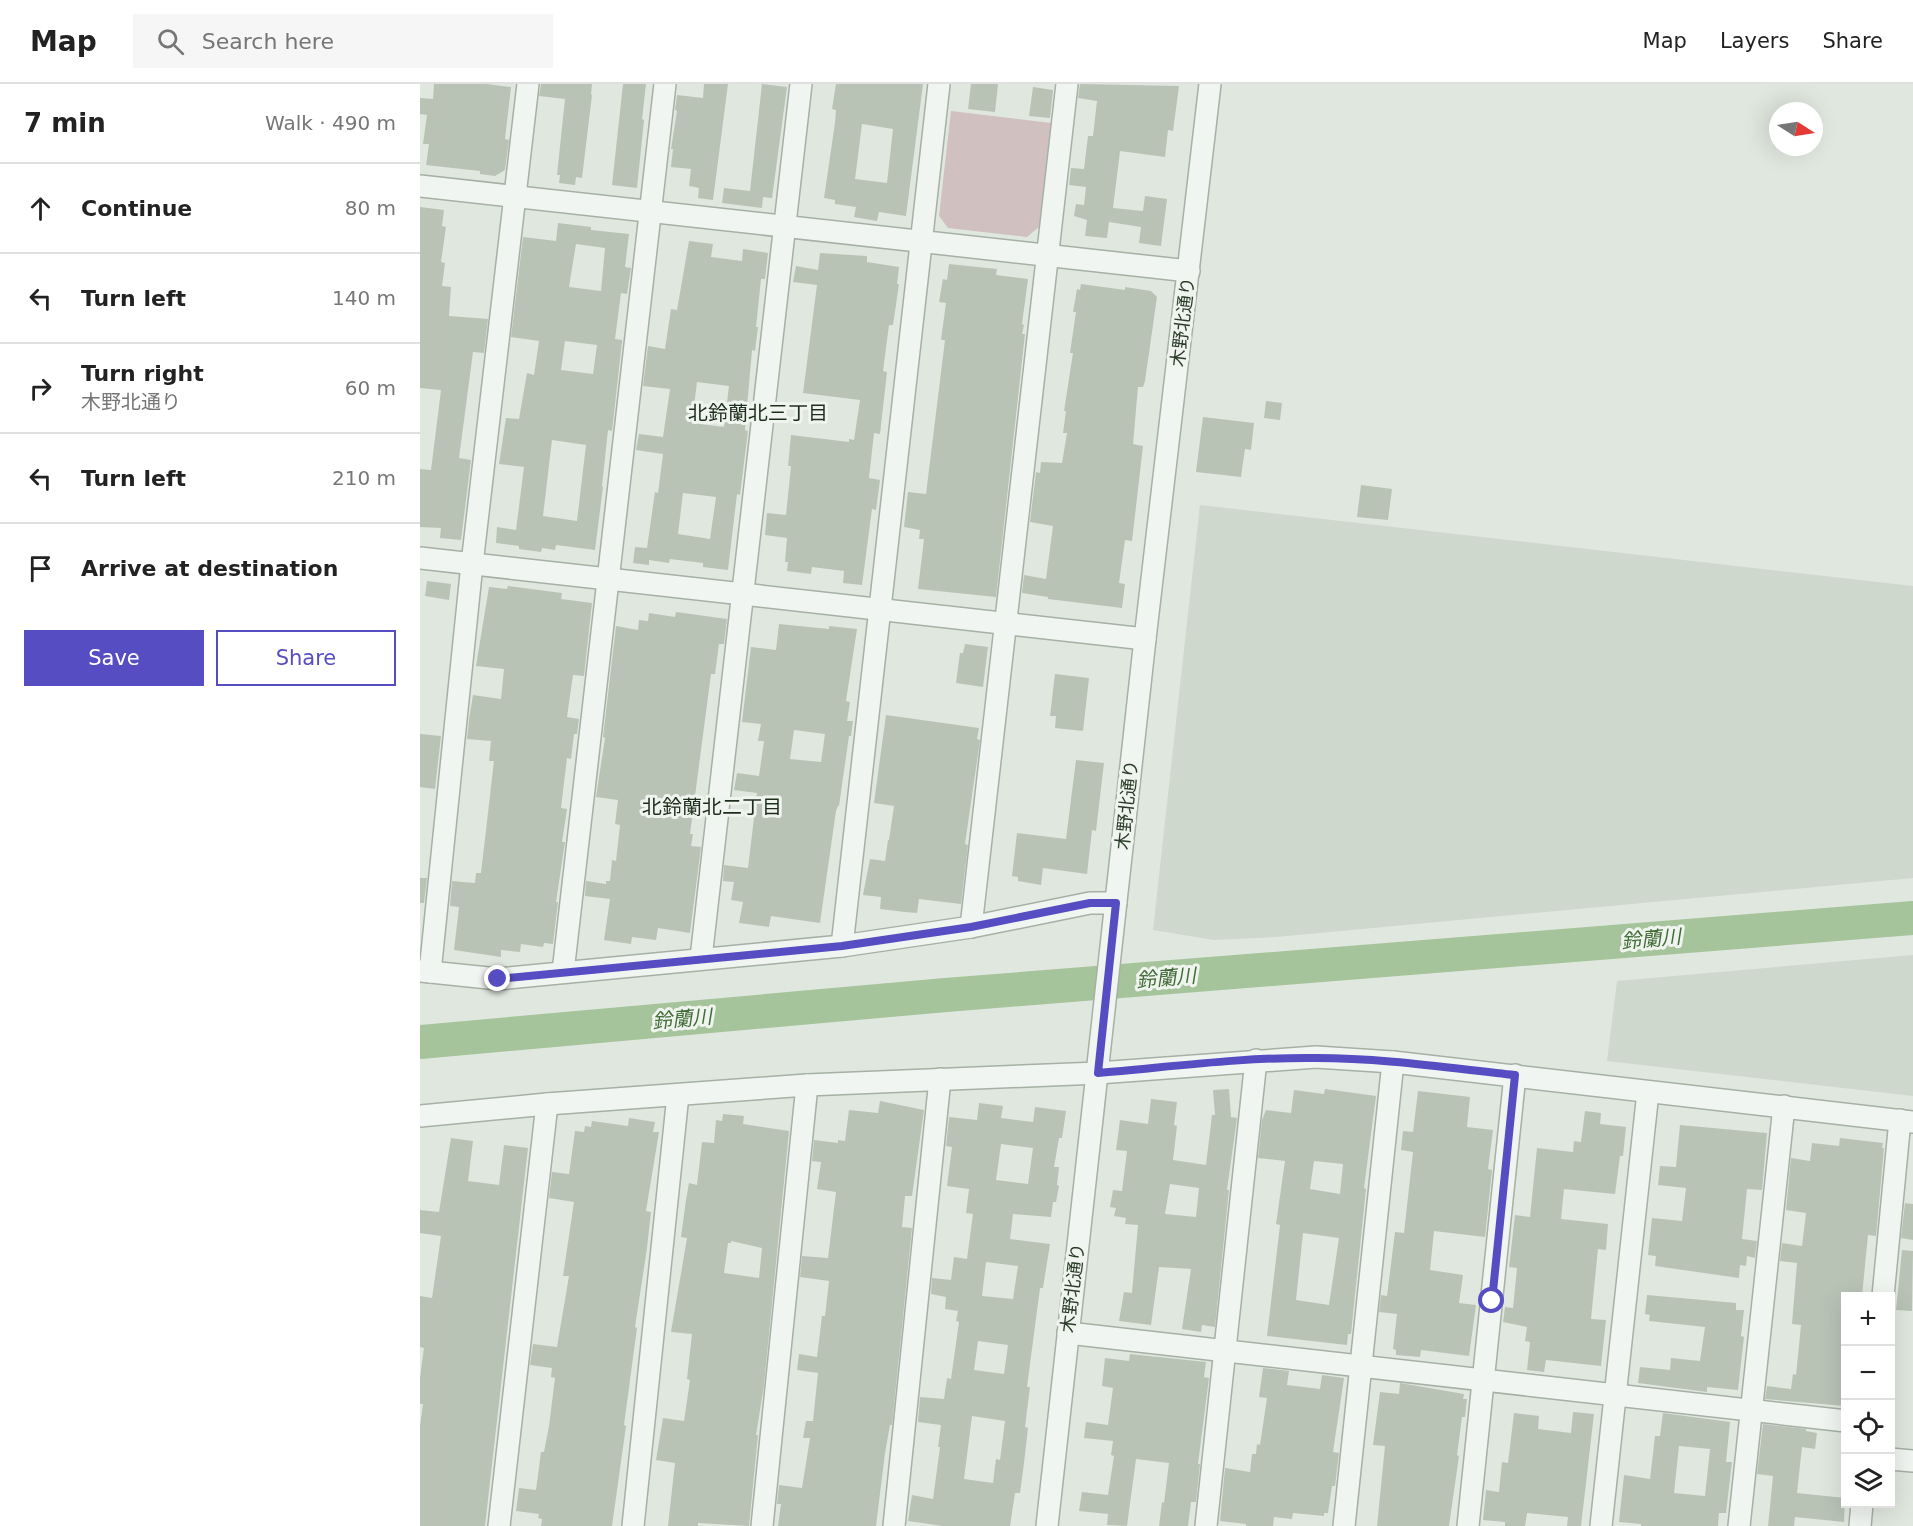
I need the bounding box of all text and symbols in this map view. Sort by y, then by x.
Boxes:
search box [133,14,553,68]
text: Map [30,25,97,58]
icon: search [154,25,187,58]
text: Search here [202,29,334,54]
text: Map [1643,29,1687,53]
text: Layers [1720,29,1789,53]
text: Share [1822,29,1883,53]
north arrow [1769,102,1823,156]
text: 7 min [24,108,106,138]
text: Walk · 490 m [265,111,396,135]
icon: ahead [24,192,57,225]
text: Continue [81,196,192,221]
text: 80 m [345,196,396,220]
street label: 木野北通り [1167,276,1198,368]
icon: left [24,282,57,315]
text: Turn left [81,286,186,311]
text: 140 m [332,286,396,310]
text: Turn right [81,361,204,386]
icon: right [24,372,57,405]
text: 60 m [345,376,396,400]
text: 木野北通り [81,390,181,414]
district label: 北鈴蘭北三丁目 [688,401,828,425]
icon: left [24,462,57,495]
text: Turn left [81,466,186,491]
text: 210 m [332,466,396,490]
icon: arrive [24,552,57,585]
text: Arrive at destination [81,556,338,581]
button: Save [24,630,204,686]
button: Share [216,630,396,686]
street label: 木野北通り [1111,759,1142,851]
district label: 北鈴蘭北二丁目 [642,795,782,819]
water label: 鈴蘭川 [1620,924,1684,954]
water label: 鈴蘭川 [1135,963,1199,993]
route end [484,965,510,991]
water label: 鈴蘭川 [651,1004,715,1034]
street label: 木野北通り [1057,1242,1088,1334]
route start [1478,1287,1504,1313]
map controls [1841,1292,1895,1508]
button: + [1841,1292,1895,1346]
button: − [1841,1346,1895,1400]
button: locate [1841,1400,1895,1454]
button: layers [1841,1454,1895,1508]

